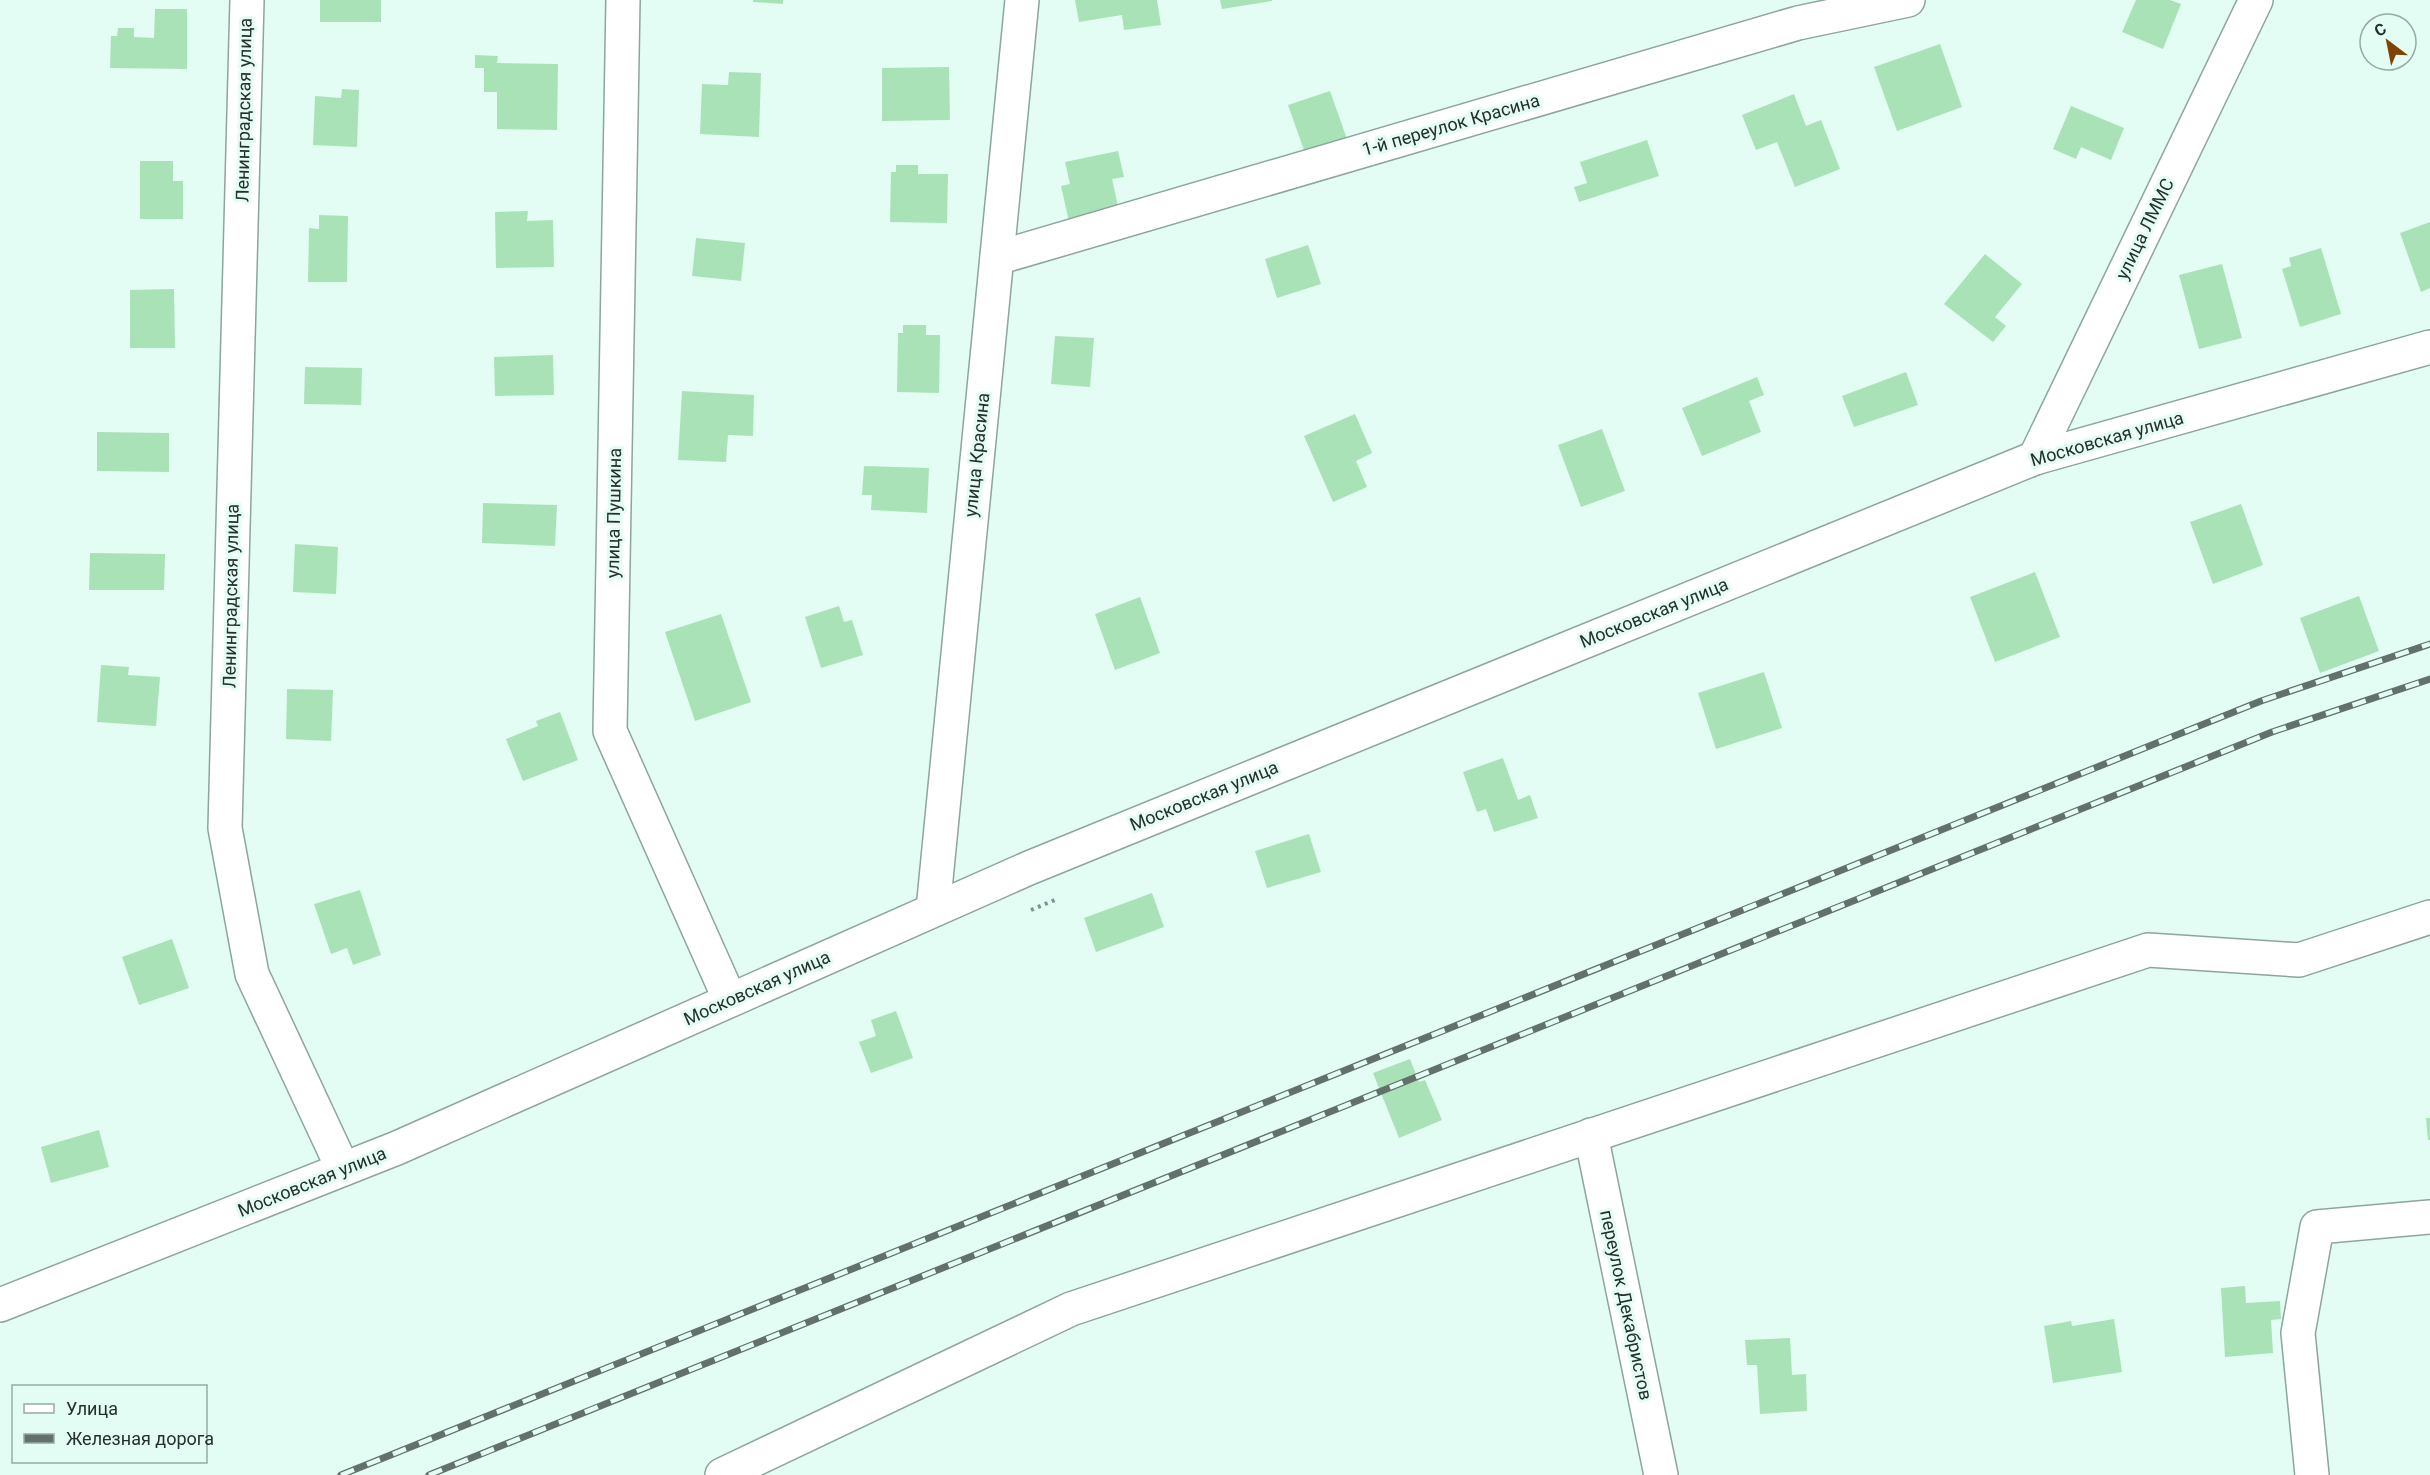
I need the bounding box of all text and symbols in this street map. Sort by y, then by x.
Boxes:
north arrow [2358,12,2418,72]
street label: Ленинградская улица [231,18,256,202]
text: С [2371,19,2390,41]
street label: 1-й переулок Красина [1360,89,1542,160]
street label: улица ЛММС [2111,175,2178,283]
street label: улица Красина [960,392,993,518]
street label: Московская улица [2028,407,2186,470]
street label: улица Пушкина [602,448,625,578]
street label: Ленинградская улица [218,504,243,688]
street label: Московская улица [1577,573,1731,652]
street label: Московская улица [1127,756,1281,835]
street label: Московская улица [680,946,833,1029]
street label: Московская улица [235,1142,389,1221]
street label: переулок Декабристов [1596,1208,1657,1402]
legend [12,1385,207,1463]
text: Улица [66,1398,118,1419]
text: Железная дорога [66,1428,214,1449]

